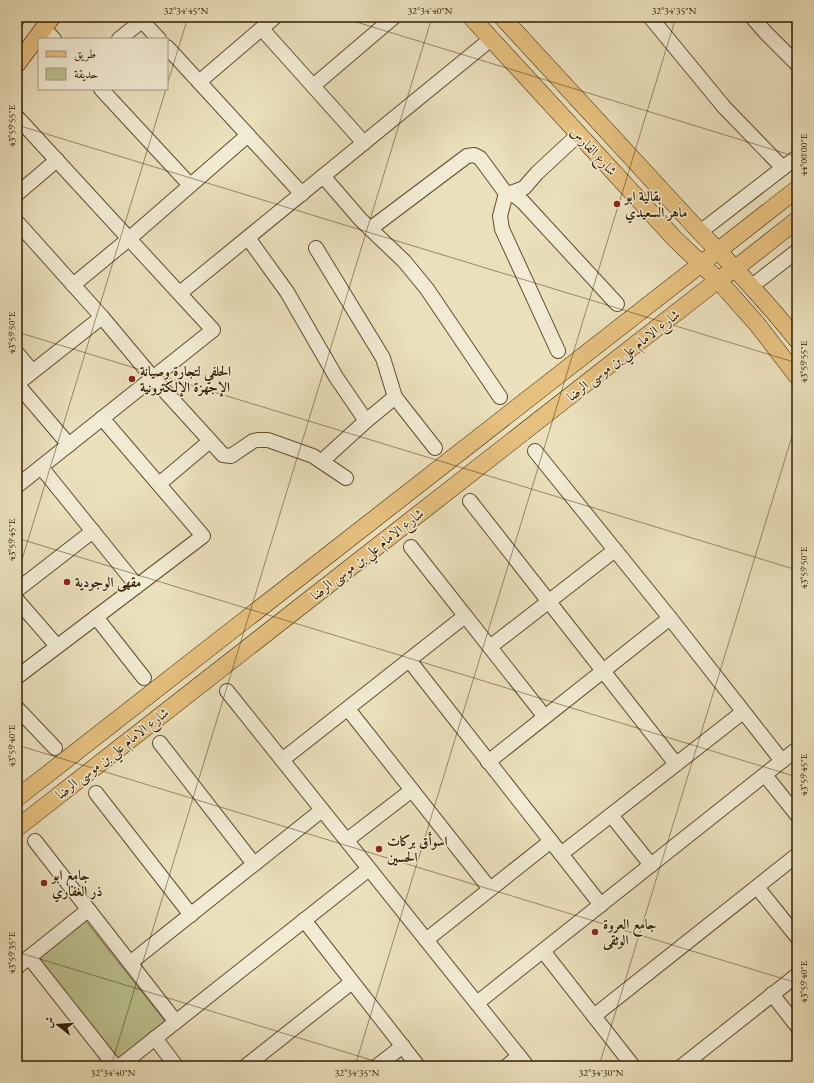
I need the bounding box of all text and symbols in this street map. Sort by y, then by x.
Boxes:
text: 32°34'45"N [164,4,209,17]
text: 32°34'40"N [408,4,453,17]
text: 32°34'35"N [652,4,697,17]
legend [38,38,168,90]
text: طريق [74,46,96,62]
text: حديقة [74,66,98,82]
text: 43°59'55"E [5,104,18,147]
street label: شارع الفارس [565,123,621,181]
text: 44°00'00"E [797,133,810,176]
place label: بقالية ابو ماهر السعيدي [623,187,687,224]
marker: بقالية ابو ماهر السعيدي [612,199,622,209]
street label: شارع الامام علي بن موسى الرضا [563,305,686,408]
text: 43°59'50"E [5,311,18,354]
text: 43°59'55"E [797,340,810,383]
place label: الحلفي لتجارة وصيانة الإجهزة الإلكترونية [140,362,231,397]
marker: الحلفي لتجارة وصيانة الإجهزة الإلكترونية [127,374,137,384]
street label: شارع الامام علي بن موسى الرضا [307,504,430,607]
text: 43°59'45"E [5,518,18,561]
text: 43°59'50"E [797,546,810,589]
place label: مقهى الوجودية [75,573,141,592]
marker: مقهى الوجودية [62,577,72,587]
street label: شارع الامام علي بن موسى الرضا [52,703,175,806]
text: 43°59'40"E [5,724,18,767]
text: 43°59'45"E [797,753,810,796]
place label: اسوأق بركات الحسين [387,831,448,866]
marker: اسوأق بركات الحسين [374,844,384,854]
place label: جامع ابو ذر الغفاري [50,866,103,903]
marker: جامع ابو ذر الغفاري [39,878,49,888]
place label: جامع العروة الوثقى [602,915,657,951]
marker: جامع العروة الوثقى [590,927,600,937]
text: 43°59'35"E [5,931,18,974]
text: 43°59'40"E [797,960,810,1003]
north arrow [38,1005,78,1045]
text: ش [40,1015,57,1029]
text: 32°34'40"N [91,1066,136,1079]
text: 32°34'35"N [335,1066,380,1079]
text: 32°34'30"N [579,1066,624,1079]

